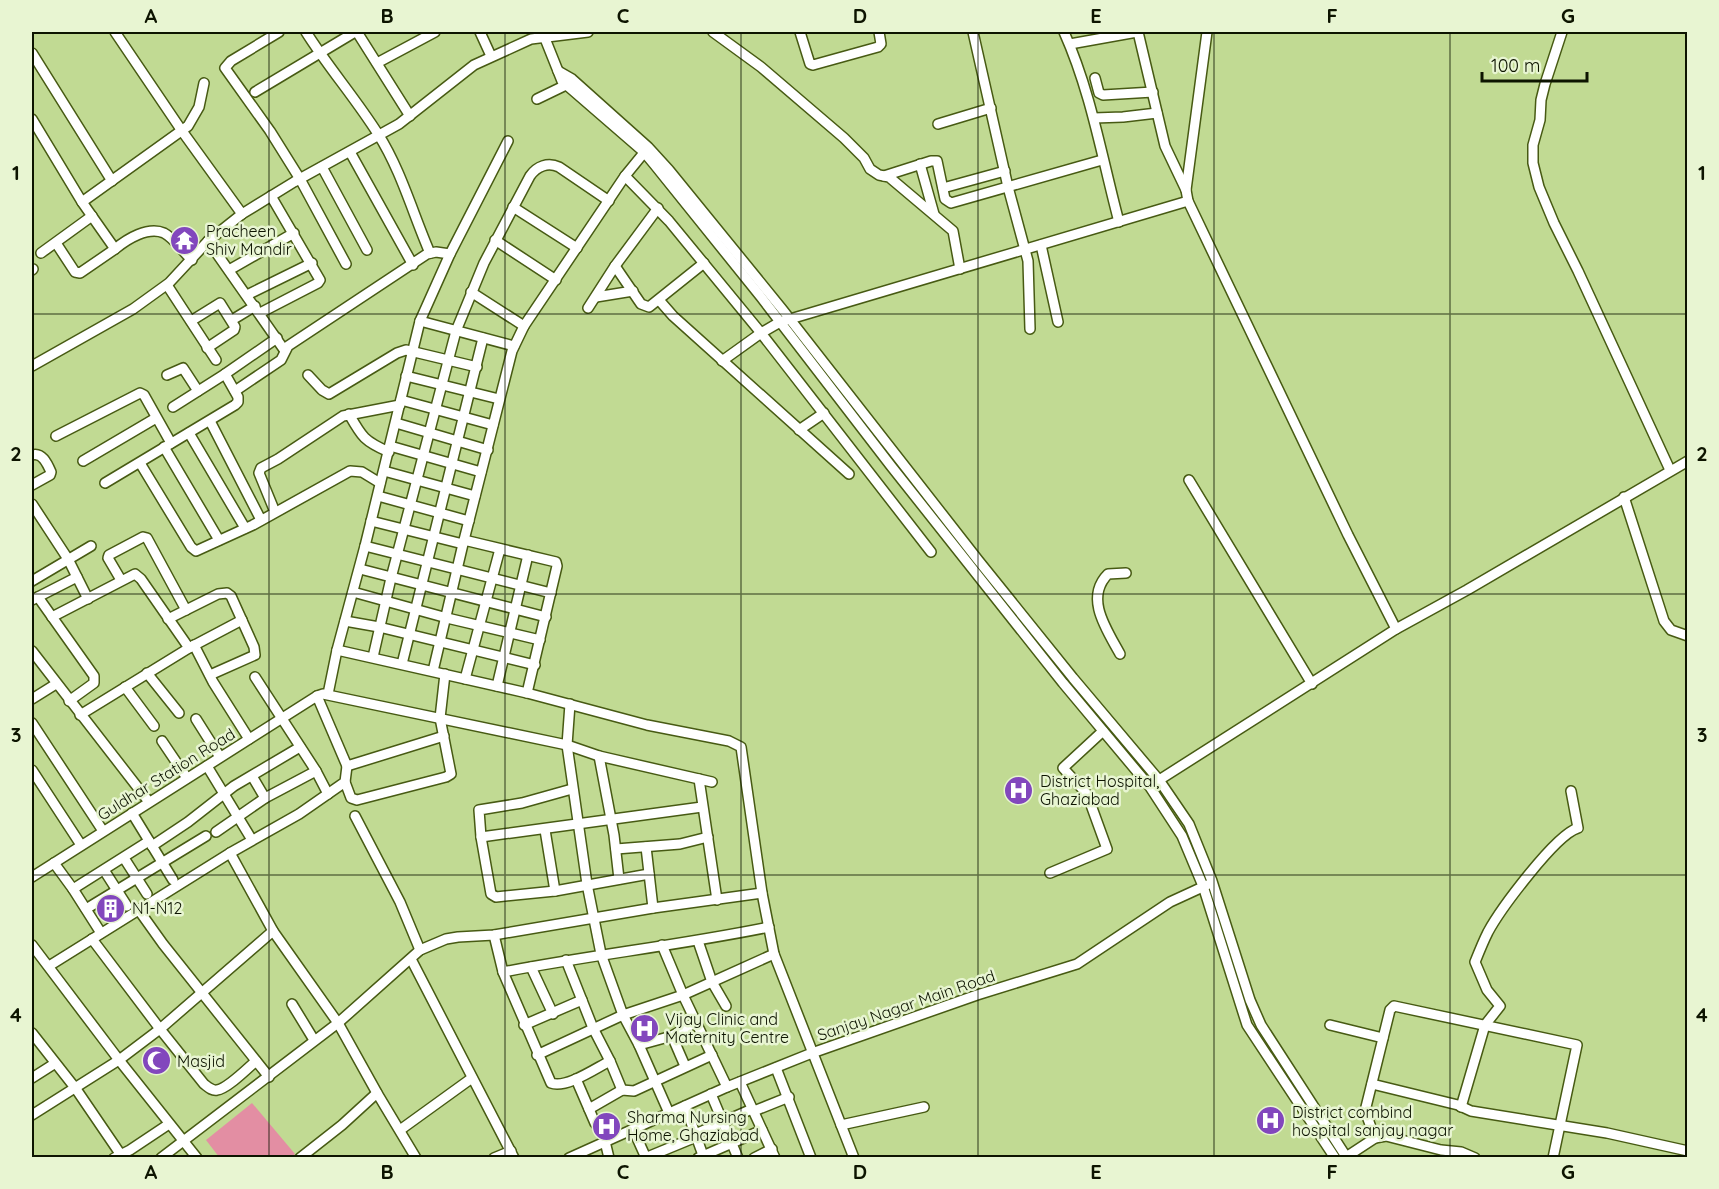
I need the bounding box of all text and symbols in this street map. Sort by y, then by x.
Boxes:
text: A [145,3,158,28]
text: B [380,3,394,28]
text: C [617,3,630,28]
text: D [853,3,867,28]
text: E [1090,3,1102,28]
text: F [1326,3,1338,28]
text: G [1561,3,1575,28]
scale bar [1482,45,1587,83]
text: 100 m [1491,54,1540,77]
text: 1 [12,160,20,185]
text: 1 [1698,160,1706,185]
place label: Pracheen Shiv Mandir [206,221,292,259]
temple icon: Pracheen Shiv Mandir [169,224,201,256]
text: 2 [10,441,22,466]
text: 2 [1696,441,1708,466]
text: 3 [11,722,21,747]
text: 3 [1697,722,1707,747]
street label: Guldhar Station Road [93,723,239,825]
place label: District Hospital, Ghaziabad [1040,771,1159,809]
hospital icon: District Hospital, Ghaziabad [1003,774,1035,806]
building icon: N1-N12 [95,892,127,924]
place label: N1-N12 [132,898,182,918]
street label: Sanjay Nagar Main Road [815,965,997,1045]
text: 4 [10,1002,22,1027]
text: 4 [1696,1002,1708,1027]
place label: Vijay Clinic and Maternity Centre [665,1009,789,1047]
hospital icon: Vijay Clinic and Maternity Centre [628,1012,660,1044]
mosque icon: Masjid [140,1045,172,1077]
place label: Masjid [177,1051,225,1071]
place label: District combind hospital sanjay nagar [1292,1102,1453,1140]
hospital icon: District combind hospital sanjay nagar [1255,1105,1287,1137]
place label: Sharma Nursing Home, Ghaziabad [627,1107,759,1145]
hospital icon: Sharma Nursing Home, Ghaziabad [590,1110,622,1142]
text: A [145,1159,158,1184]
text: B [380,1159,394,1184]
text: C [617,1159,630,1184]
text: D [853,1159,867,1184]
text: E [1090,1159,1102,1184]
text: F [1326,1159,1338,1184]
text: G [1561,1159,1575,1184]

